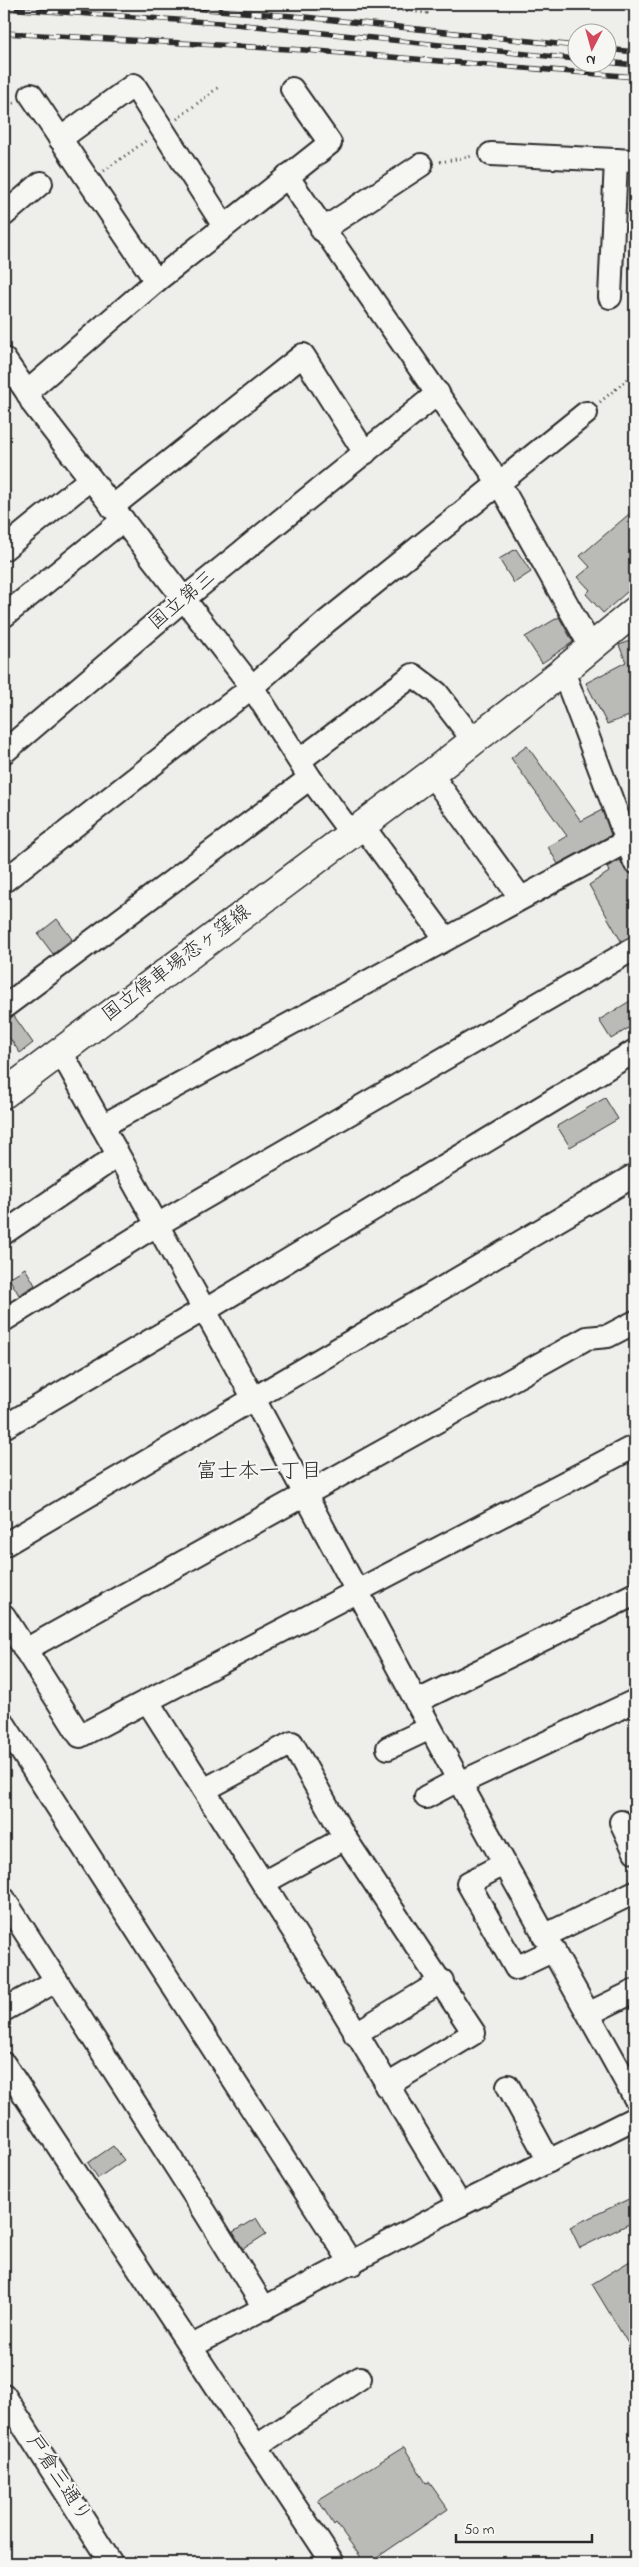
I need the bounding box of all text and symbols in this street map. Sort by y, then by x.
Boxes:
north arrow [566,22,616,72]
text: N [585,49,597,70]
street label: 国立第三 [143,564,223,638]
street label: 国立停車場恋ヶ窪線 [96,898,258,1030]
district label: 富士本一丁目 [196,1457,322,1487]
street label: 戸倉三通り [19,2429,97,2529]
scale bar [456,2512,593,2544]
text: 50 m [464,2519,495,2541]

